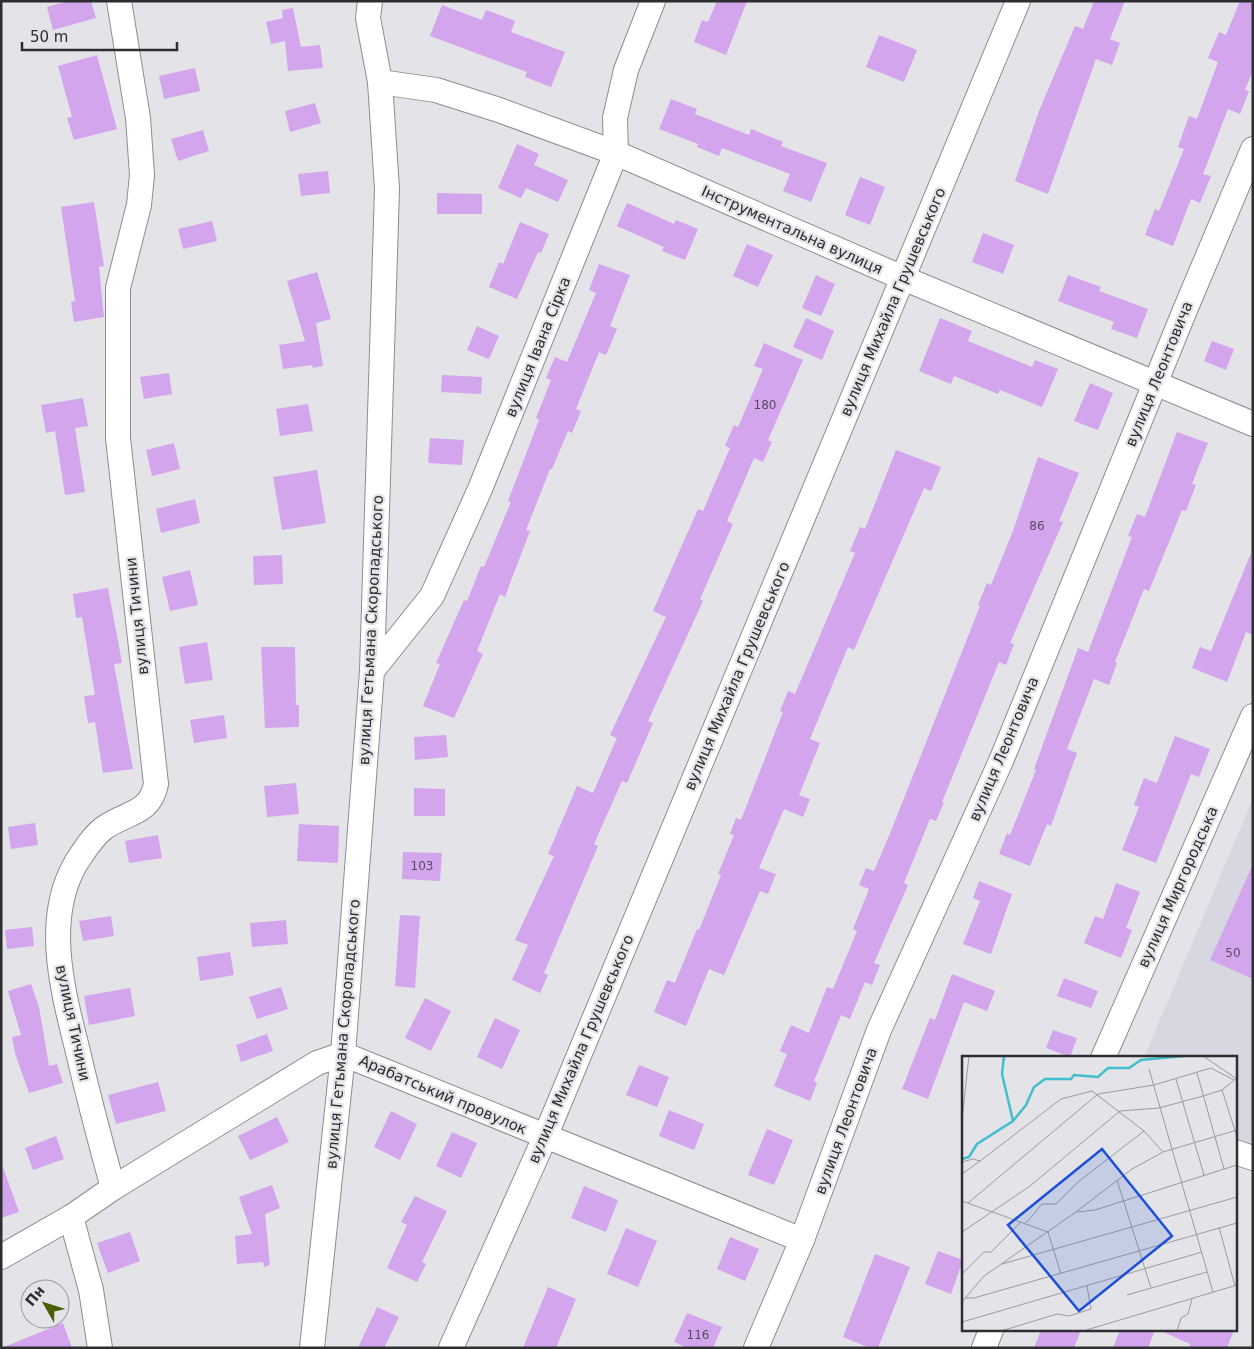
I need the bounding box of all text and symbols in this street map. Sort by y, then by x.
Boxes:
scale bar [22,20,178,52]
text: 50 m [30,28,68,46]
street label: Інструментальна вулиця [699,182,885,278]
street label: вулиця Михайла Грушевського [836,185,950,419]
street label: вулиця Івана Сірка [502,274,574,420]
street label: вулиця Леонтовича [1122,299,1196,449]
house number: 180 [754,398,776,412]
street label: вулиця Гетьмана Скоропадського [355,494,387,766]
house number: 86 [1029,519,1045,533]
street label: вулиця Тичини [122,556,152,676]
street label: вулиця Михайла Грушевського [680,559,794,793]
street label: вулиця Леонтовича [965,674,1043,824]
street label: вулиця Миргородська [1134,804,1222,970]
house number: 103 [411,859,433,873]
street label: вулиця Гетьмана Скоропадського [322,899,364,1169]
street label: вулиця Михайла Грушевського [524,932,638,1166]
house number: 50 [1225,946,1241,960]
street label: вулиця Тичини [52,963,94,1083]
street label: вулиця Леонтовича [811,1045,881,1197]
street label: Арабатський провулок [356,1051,530,1139]
inset map [962,1056,1236,1332]
north arrow [20,1279,70,1329]
text: Пн [22,1282,48,1309]
house number: 116 [687,1328,709,1342]

